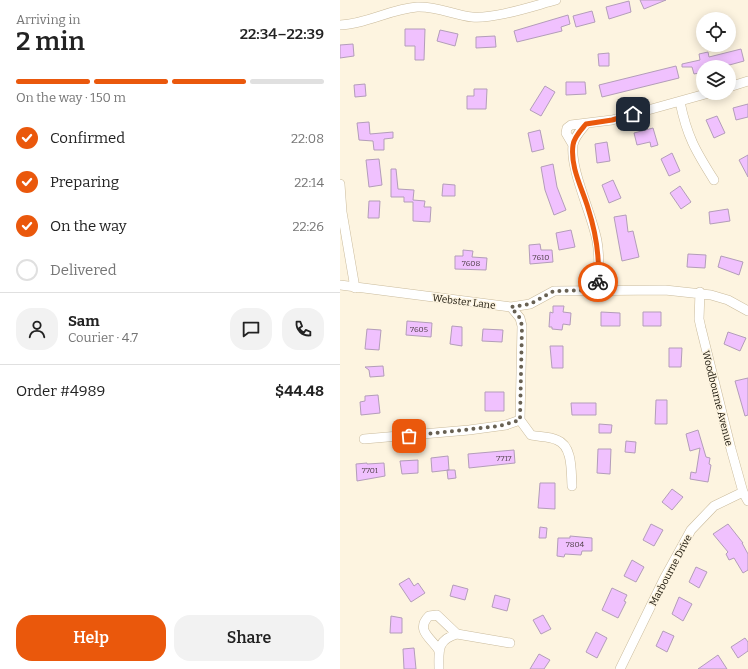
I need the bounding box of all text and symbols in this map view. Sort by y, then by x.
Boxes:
text: Arriving in [16,12,81,27]
map controls [696,12,736,100]
button: locate [696,12,736,52]
text: 22:34–22:39 [240,25,324,43]
text: 2 min [16,26,85,57]
button: layers [696,60,736,100]
text: On the way · 150 m [16,90,126,105]
pin [616,97,650,131]
icon: home [622,103,644,125]
icon: check [16,127,38,149]
text: Confirmed [50,129,125,147]
text: 22:08 [291,131,324,146]
icon: check [16,171,38,193]
text: Preparing [50,173,119,191]
text: 22:14 [294,175,324,190]
icon: check [16,215,38,237]
text: On the way [50,217,127,235]
text: 22:26 [292,219,324,234]
house number: 7610 [533,253,549,262]
house number: 7608 [462,259,480,268]
text: Delivered [50,261,117,279]
courier [578,262,618,302]
icon: bike [587,271,609,293]
street label: Webster Lane [432,292,496,312]
button: person [16,308,58,350]
button: chat [230,308,272,350]
button: phone [282,308,324,350]
text: Sam [68,312,100,330]
house number: 7605 [410,325,428,334]
text: Courier · 4.7 [68,330,138,345]
street label: Woodbourne Avenue [699,349,735,447]
text: Order #4989 [16,382,105,400]
text: $44.48 [275,382,324,400]
pin [392,419,426,453]
icon: bag [398,425,420,447]
house number: 7717 [496,454,512,463]
house number: 7701 [362,466,379,475]
street label: Marbourne Drive [647,533,695,608]
house number: 7804 [566,540,585,549]
button: Help [16,615,166,661]
button: Share [174,615,324,661]

